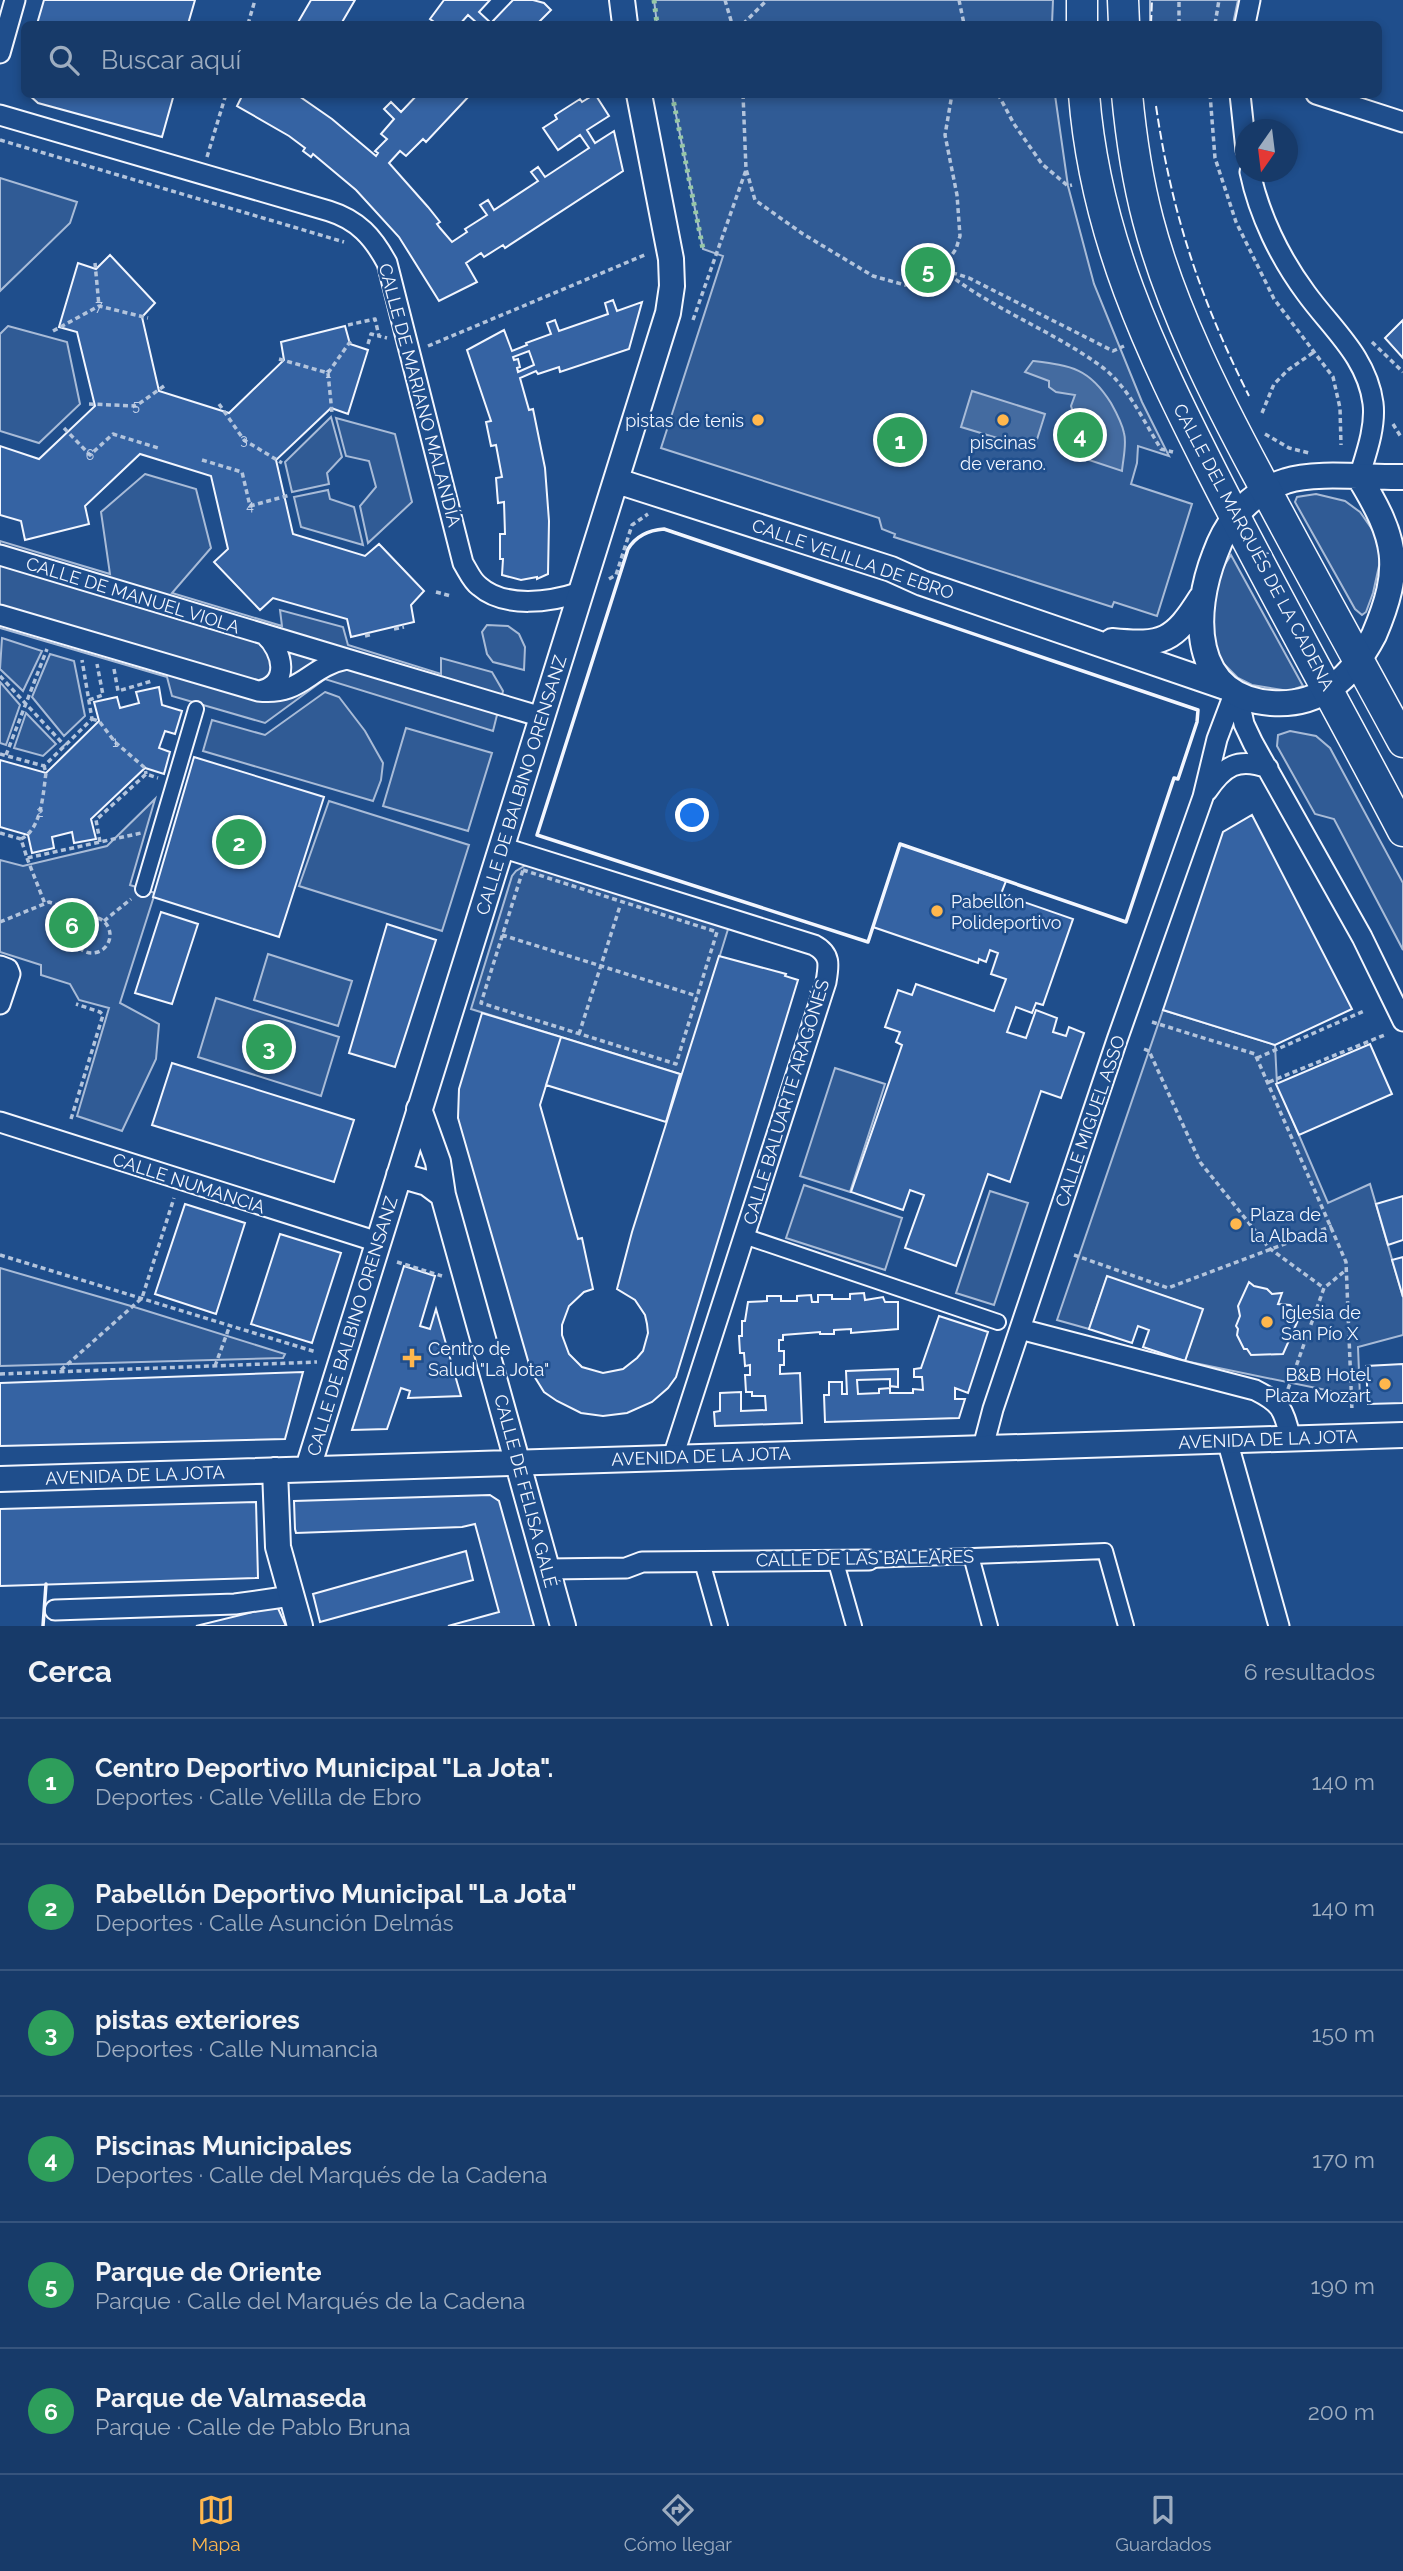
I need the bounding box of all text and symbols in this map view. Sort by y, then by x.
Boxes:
search box [21,21,1382,98]
icon: search [45,41,83,79]
text: Buscar aquí [101,45,241,75]
north arrow [1235,119,1298,182]
pin: 5 [905,244,951,296]
street label: CALLE DE MARIANO MALANDÍA [375,261,466,529]
house number: 7 [95,298,103,314]
house number: 1 [325,365,331,381]
house number: 5 [132,398,140,414]
street label: CALLE DEL MARQUÉS DE LA CADENA [1169,400,1340,694]
pin: 4 [1057,409,1103,461]
place label: pistas de tenis [625,410,744,431]
marker: pistas de tenis [750,412,766,428]
marker: piscinas de verano. [995,412,1011,428]
pin: 1 [877,414,923,466]
house number: 3 [240,432,248,448]
place label: piscinas de verano. [960,432,1046,474]
house number: 6 [86,447,94,463]
house number: 4 [246,498,254,514]
street label: CALLE VELILLA DE EBRO [749,515,957,603]
street label: CALLE DE MANUEL VIOLA [24,552,242,638]
street label: CALLE DE BALBINO ORENSANZ [471,653,571,917]
house number: 1 [112,734,118,750]
your location [675,798,709,832]
house number: 2 [36,804,44,820]
pin: 2 [216,816,262,868]
place label: Pabellón Polideportivo [951,891,1062,933]
pin: 6 [49,899,95,951]
marker: Pabellón Polideportivo [929,903,945,919]
street label: CALLE BALUARTE ARAGONÉS [738,977,833,1227]
pin: 3 [246,1021,292,1073]
street label: CALLE MIGUEL ASSO [1051,1033,1129,1209]
street label: CALLE NUMANCIA [110,1148,268,1218]
street label: CALLE DE BALBINO ORENSANZ [302,1194,402,1458]
place label: Plaza de la Albada [1250,1204,1328,1246]
marker: Plaza de la Albada [1228,1216,1244,1232]
place label: Iglesia de San Pío X [1281,1302,1361,1344]
marker: Iglesia de San Pío X [1259,1314,1275,1330]
place label: Centro de Salud "La Jota" [428,1338,549,1380]
marker: Centro de Salud "La Jota" [402,1348,422,1368]
place label: B&B Hotel Plaza Mozart [1265,1364,1371,1406]
marker: B&B Hotel Plaza Mozart [1377,1376,1393,1392]
street label: CALLE DE FELISA GALÉ [490,1392,563,1590]
street label: AVENIDA DE LA JOTA [1178,1425,1358,1453]
street label: AVENIDA DE LA JOTA [611,1442,791,1470]
street label: AVENIDA DE LA JOTA [45,1461,225,1489]
street label: CALLE DE LAS BALEARES [756,1546,974,1570]
text: Cerca [28,1654,112,1689]
text: 6 resultados [1244,1658,1375,1685]
text: Centro Deportivo Municipal "La Jota". [95,1753,553,1783]
text: 1 [45,1768,57,1795]
text: 140 m [1312,1768,1375,1795]
text: Deportes · Calle Velilla de Ebro [95,1783,422,1810]
text: Pabellón Deportivo Municipal "La Jota" [95,1879,577,1909]
text: 2 [45,1894,57,1921]
text: 140 m [1312,1894,1375,1921]
text: Deportes · Calle Asunción Delmás [95,1909,454,1936]
text: pistas exteriores [95,2005,300,2035]
text: 3 [45,2020,57,2047]
text: 150 m [1312,2020,1375,2047]
text: Deportes · Calle Numancia [95,2035,378,2062]
text: Piscinas Municipales [95,2131,352,2161]
text: 4 [44,2146,58,2173]
text: 170 m [1312,2146,1375,2173]
text: Deportes · Calle del Marqués de la Cadena [95,2161,548,2188]
text: Parque de Oriente [95,2257,322,2287]
text: 5 [45,2272,57,2299]
text: 190 m [1311,2272,1375,2299]
text: Parque · Calle del Marqués de la Cadena [95,2287,525,2314]
text: Parque de Valmaseda [95,2383,366,2413]
text: 6 [44,2398,58,2425]
text: 200 m [1308,2398,1375,2425]
text: Parque · Calle de Pablo Bruna [95,2413,410,2440]
tab: Mapa [192,2491,241,2555]
tab: Cómo llegar [624,2491,732,2555]
tab: Guardados [1115,2491,1211,2555]

